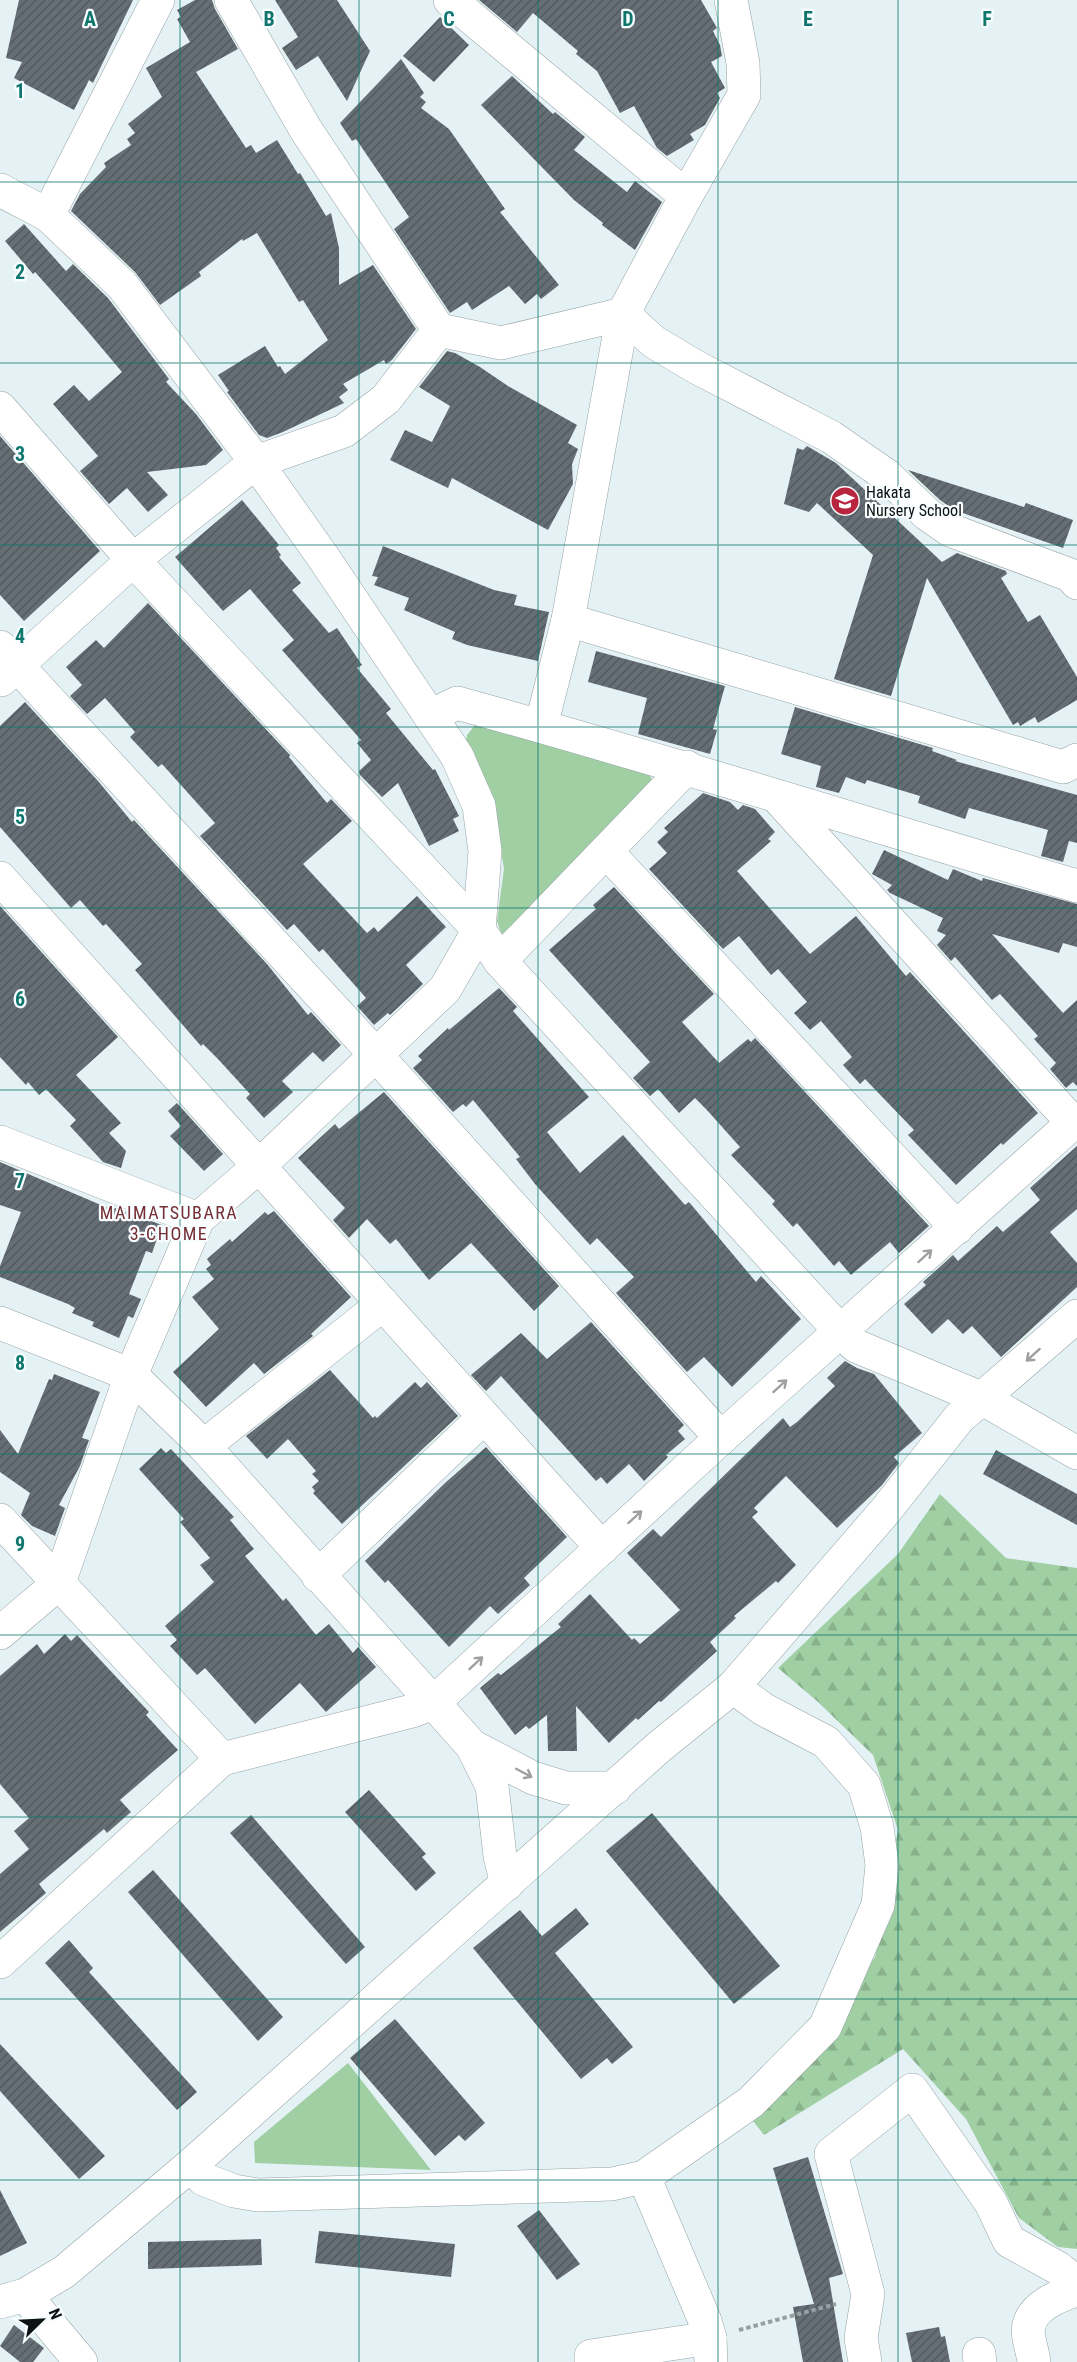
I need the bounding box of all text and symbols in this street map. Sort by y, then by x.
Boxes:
text: A [84,7,96,31]
text: B [263,7,275,31]
text: C [443,7,455,31]
text: D [622,7,634,31]
text: E [803,7,813,31]
text: F [982,7,992,31]
text: 1 [15,79,25,103]
text: 2 [15,260,25,284]
text: 3 [15,442,25,466]
place label: Hakata Nursery School [866,483,962,520]
school or university icon: Hakata Nursery School [829,485,861,517]
text: 4 [15,624,25,648]
text: 5 [15,805,25,829]
text: 6 [15,987,25,1011]
text: 7 [15,1169,25,1193]
district label: MAIMATSUBARA 3-CHOME [100,1202,238,1244]
one-way arrow [917,1249,932,1263]
one-way arrow [1026,1348,1041,1362]
text: 8 [15,1351,25,1375]
one-way arrow [772,1379,787,1393]
one-way arrow [627,1510,642,1524]
text: 9 [15,1532,25,1556]
one-way arrow [468,1656,483,1670]
one-way arrow [515,1767,532,1779]
north arrow [12,2290,72,2350]
text: N [45,2306,66,2322]

